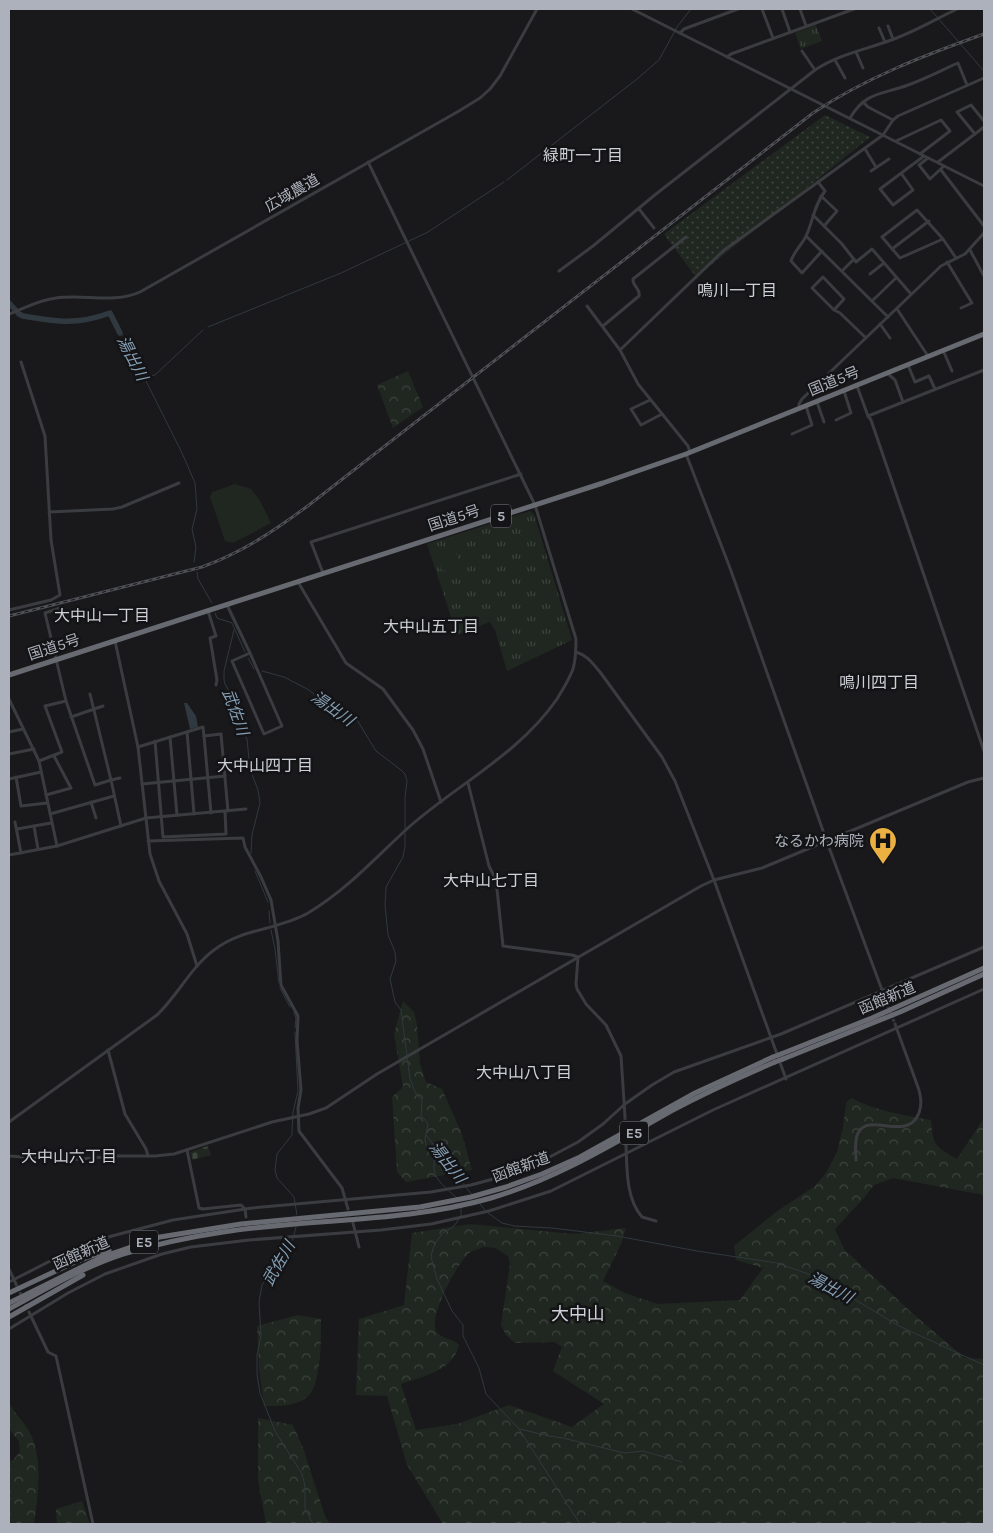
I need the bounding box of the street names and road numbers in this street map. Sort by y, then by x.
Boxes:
street label: 広域農道 [262,170,322,216]
street label: 国道5号 [806,363,862,399]
street label: 国道5号 [426,501,482,535]
road number: 5 [491,504,511,528]
street label: 国道5号 [26,630,82,664]
street label: 函館新道 [856,978,918,1018]
road number: E5 [620,1122,648,1144]
street label: 函館新道 [490,1148,552,1186]
road number: E5 [130,1230,158,1254]
street label: 函館新道 [50,1233,112,1273]

